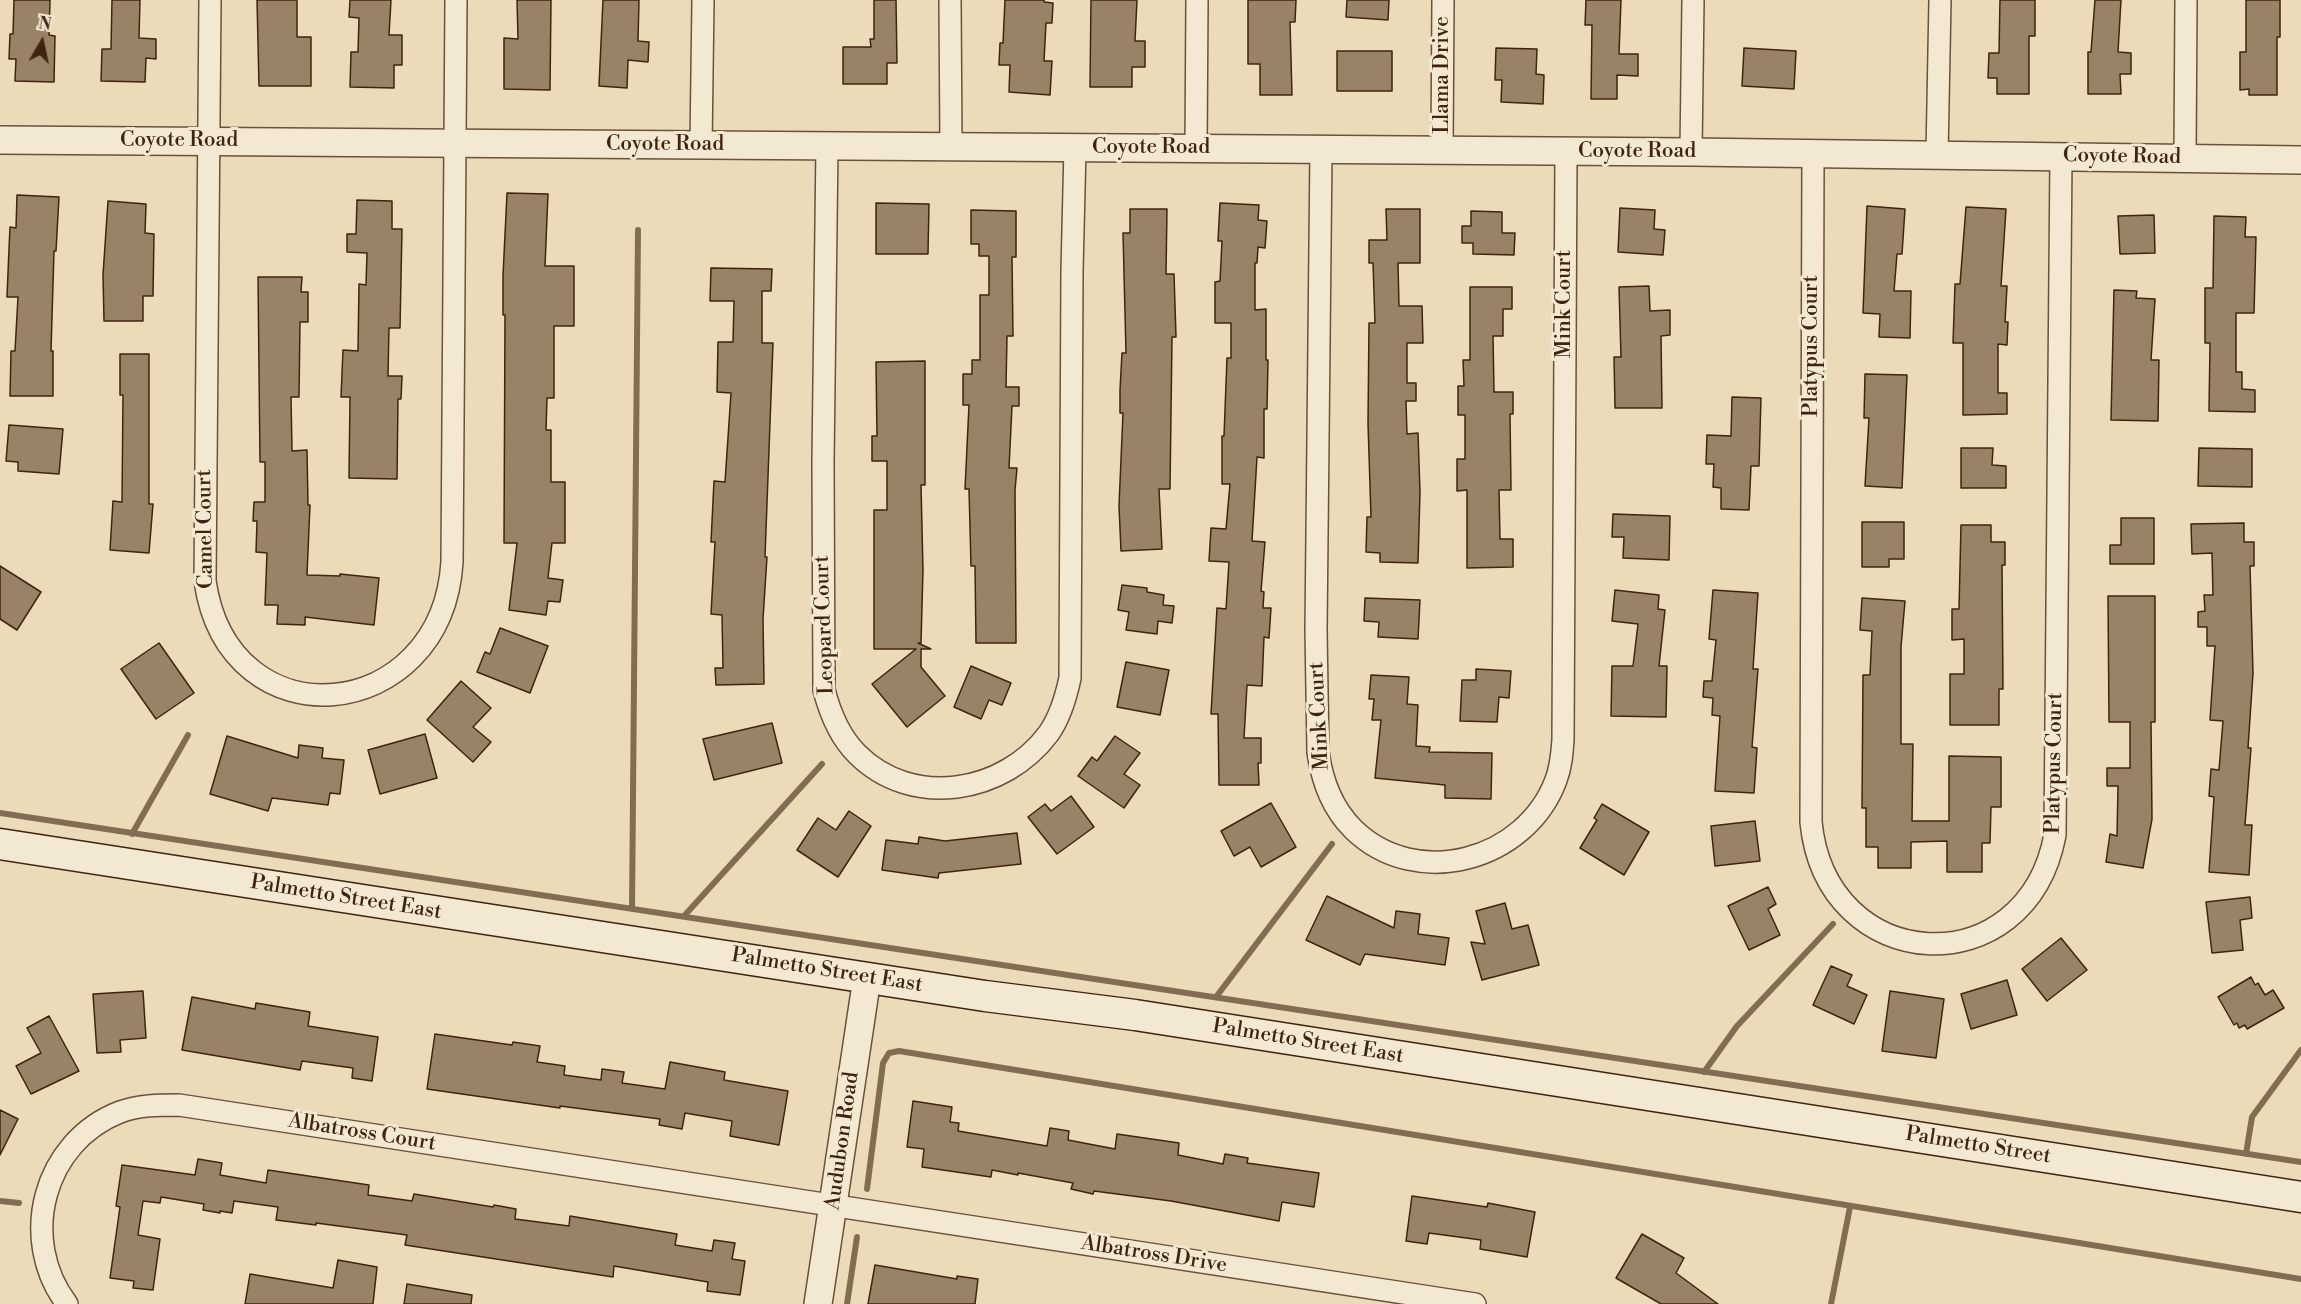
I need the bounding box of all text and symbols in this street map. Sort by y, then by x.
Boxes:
north arrow [12,12,72,72]
text: N [37,13,53,35]
street label: Llama Drive [1430,16,1456,134]
street label: Coyote Road [120,128,238,154]
street label: Coyote Road [606,132,724,158]
street label: Coyote Road [1092,135,1210,161]
street label: Coyote Road [1578,139,1696,165]
street label: Coyote Road [2063,143,2181,171]
street label: Mink Court [1552,250,1578,358]
street label: Platypus Court [1799,275,1825,417]
street label: Camel Court [192,469,220,589]
street label: Leopard Court [810,555,840,695]
street label: Mink Court [1305,661,1335,771]
street label: Platypus Court [2041,692,2069,834]
street label: Palmetto Street East [249,870,443,926]
street label: Palmetto Street East [730,943,924,999]
street label: Palmetto Street East [1211,1014,1405,1070]
street label: Audubon Road [821,1070,865,1212]
street label: Albatross Court [286,1109,438,1157]
street label: Palmetto Street [1903,1122,2053,1170]
street label: Albatross Drive [1079,1231,1229,1279]

